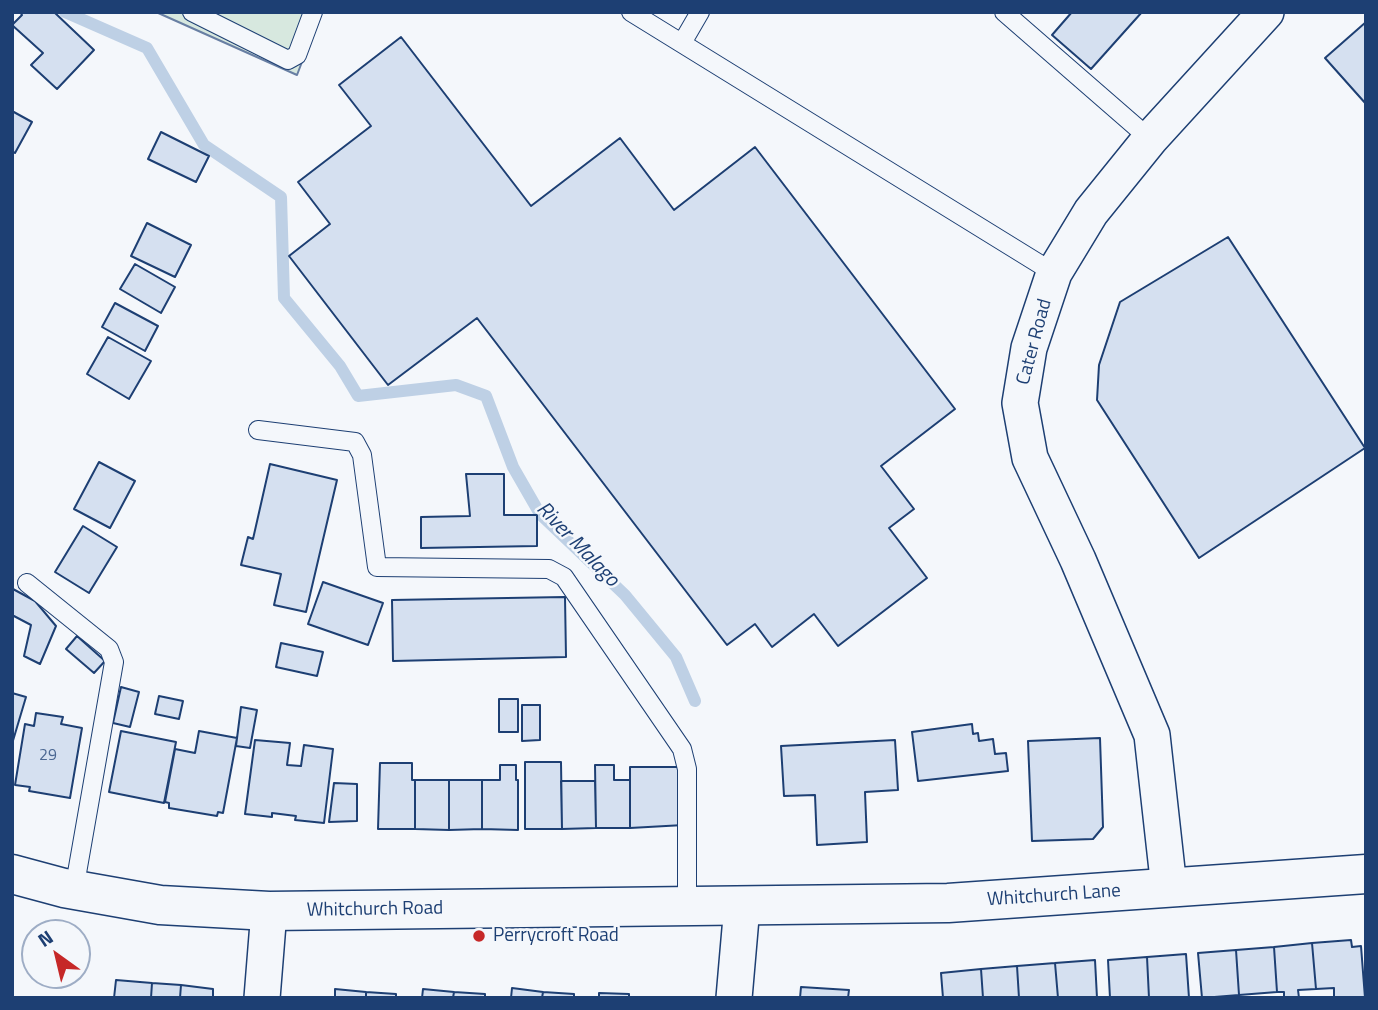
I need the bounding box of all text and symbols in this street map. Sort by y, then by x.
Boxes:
street label: Cater Road [1013,297,1057,387]
water label: River Malago [530,497,624,593]
house number: 29 [39,746,57,766]
street label: Whitchurch Lane [986,880,1122,912]
street label: Whitchurch Road [306,897,444,923]
north arrow [21,919,91,989]
text: N [32,922,59,954]
place label: Perrycroft Road [493,925,619,947]
marker: Perrycroft Road [471,928,487,944]

